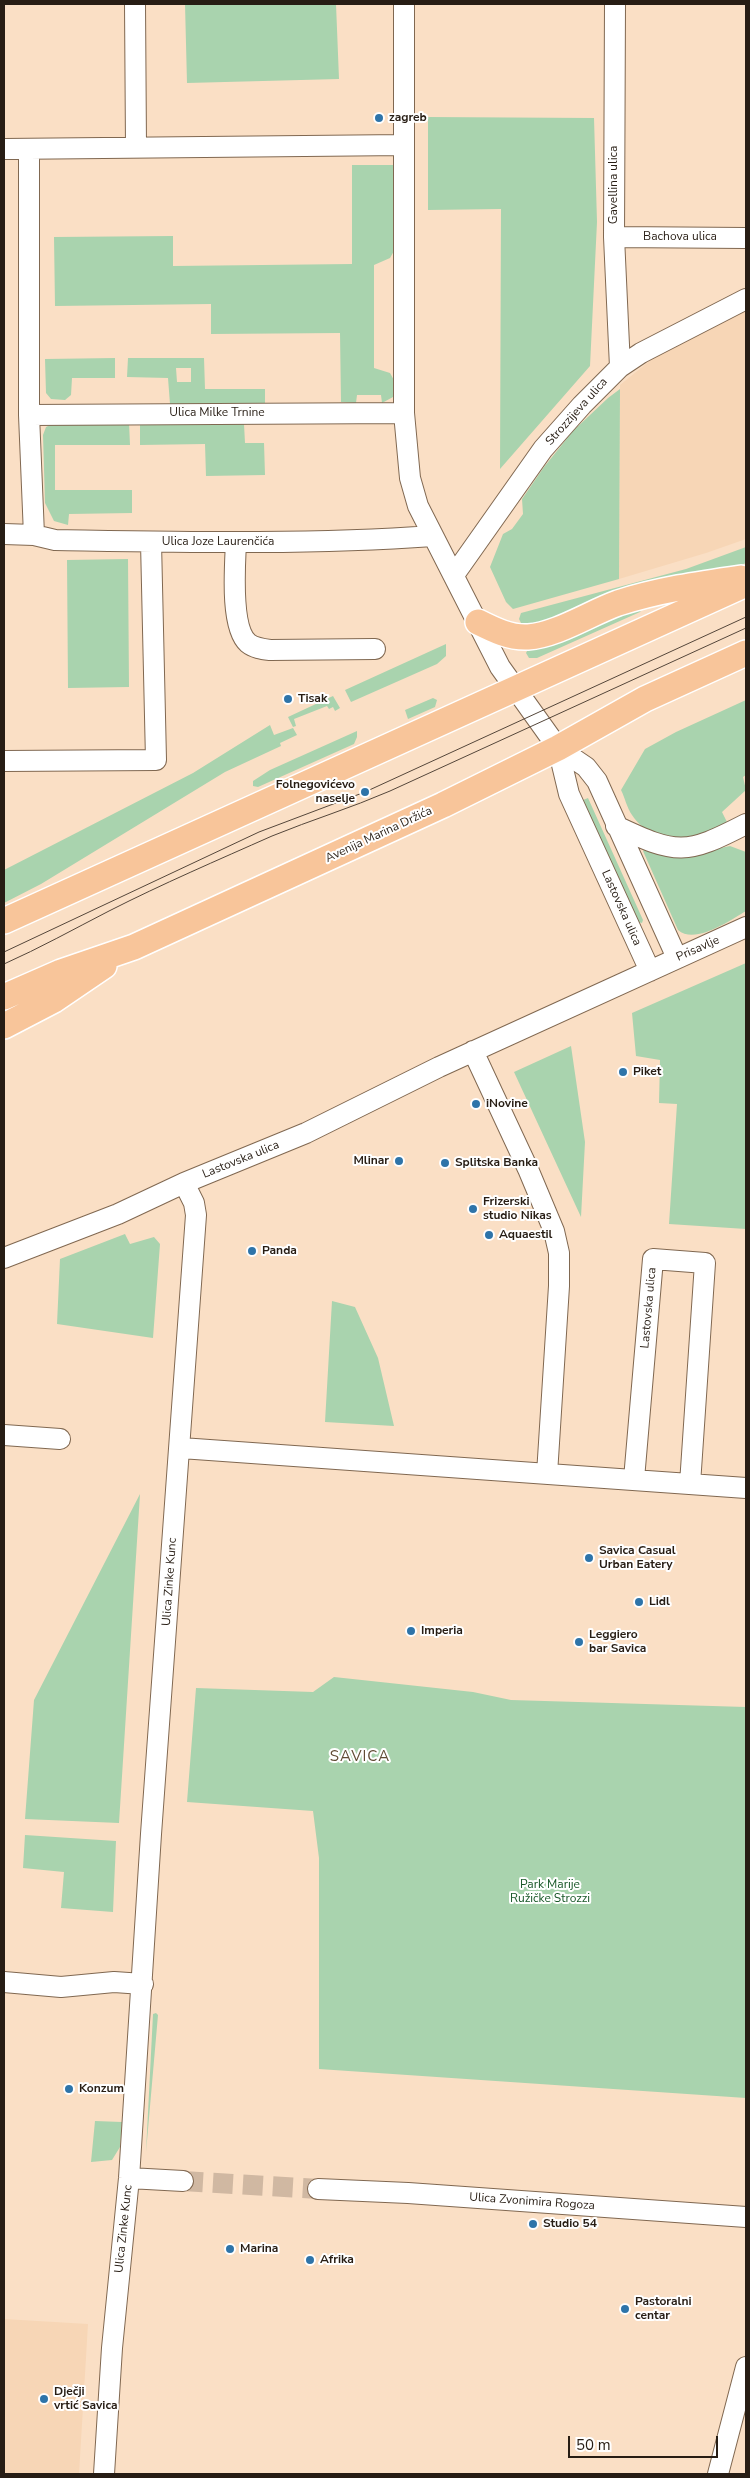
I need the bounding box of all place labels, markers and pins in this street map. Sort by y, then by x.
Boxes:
place label: zagreb [389,111,427,125]
marker: zagreb [373,112,385,124]
place label: Tisak [298,692,327,706]
marker: Tisak [282,693,294,705]
place label: Folnegovićevo naselje [276,778,355,806]
marker: Folnegovićevo naselje [359,786,371,798]
place label: Piket [633,1065,661,1079]
marker: Piket [617,1066,629,1078]
place label: iNovine [486,1097,528,1111]
marker: iNovine [470,1098,482,1110]
place label: Mlinar [353,1154,389,1168]
marker: Mlinar [393,1155,405,1167]
place label: Splitska Banka [455,1156,538,1170]
marker: Splitska Banka [439,1157,451,1169]
place label: Frizerski studio Nikas [483,1195,552,1223]
marker: Frizerski studio Nikas [467,1203,479,1215]
place label: Aquaestil [499,1228,552,1242]
marker: Aquaestil [483,1229,495,1241]
place label: Panda [262,1244,297,1258]
marker: Panda [246,1245,258,1257]
place label: Savica Casual Urban Eatery [599,1544,676,1572]
marker: Savica Casual Urban Eatery [583,1552,595,1564]
place label: Lidl [649,1595,670,1609]
marker: Lidl [633,1596,645,1608]
place label: Imperia [421,1624,463,1638]
marker: Imperia [405,1625,417,1637]
place label: Leggiero bar Savica [589,1628,646,1656]
marker: Leggiero bar Savica [573,1636,585,1648]
place label: Konzum [79,2082,124,2096]
marker: Konzum [63,2083,75,2095]
place label: Studio 54 [543,2217,597,2231]
marker: Studio 54 [527,2218,539,2230]
place label: Marina [240,2242,278,2256]
marker: Marina [224,2243,236,2255]
place label: Afrika [320,2253,354,2267]
marker: Afrika [304,2254,316,2266]
place label: Pastoralni centar [635,2295,691,2323]
marker: Pastoralni centar [619,2303,631,2315]
place label: Dječji vrtić Savica [54,2385,118,2413]
marker: Dječji vrtić Savica [38,2393,50,2405]

